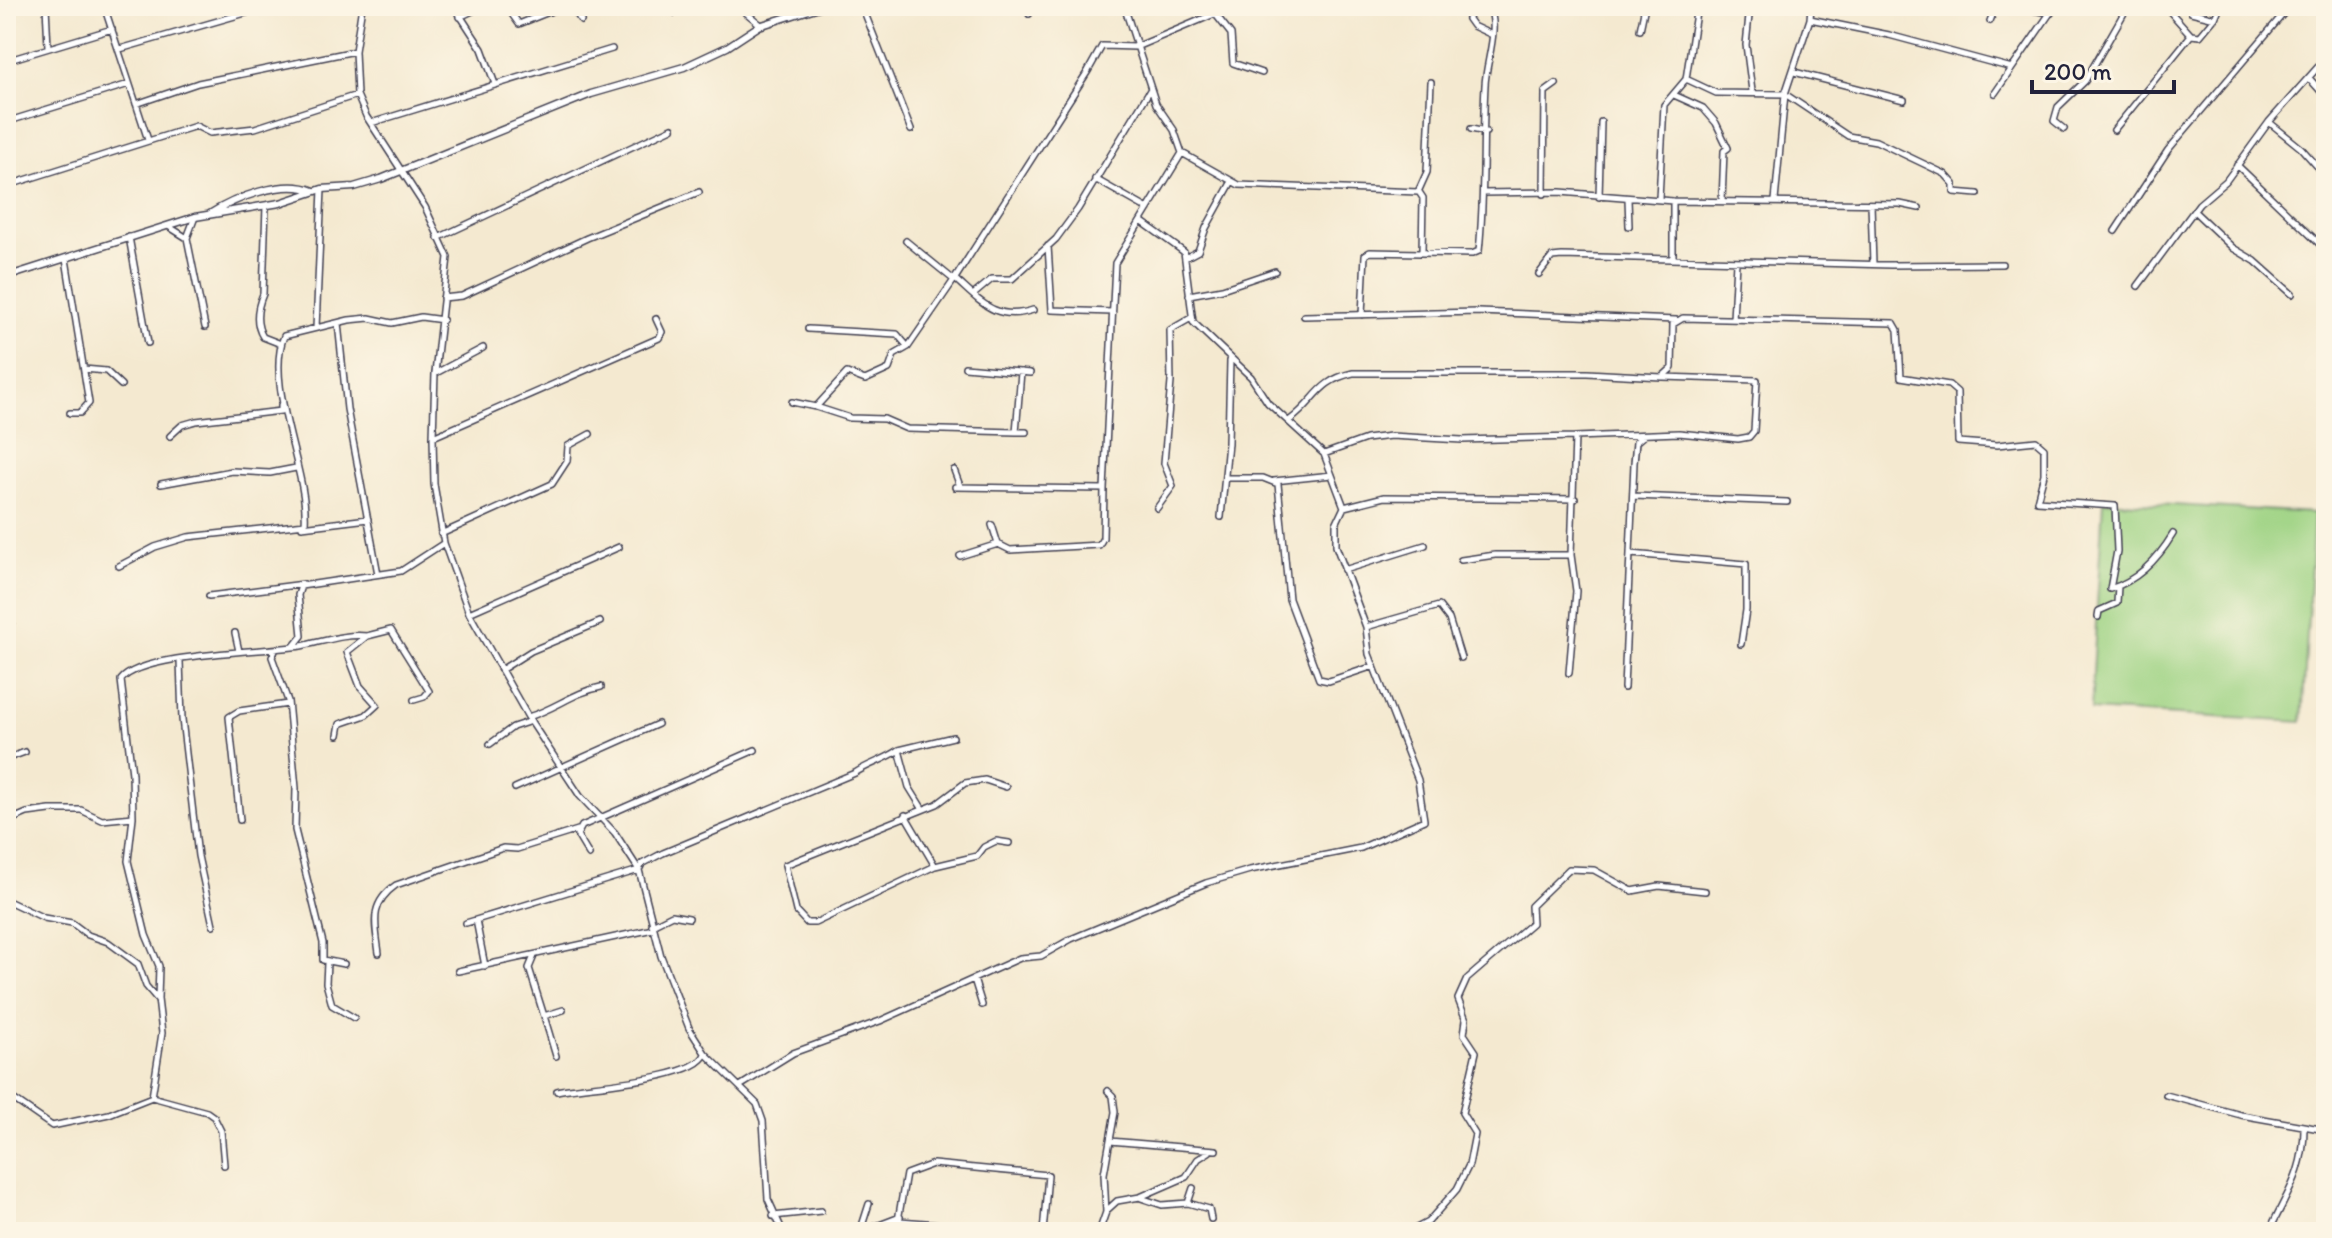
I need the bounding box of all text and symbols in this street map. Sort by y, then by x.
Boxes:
scale bar [2032,44,2174,94]
text: 200 m [2044,57,2112,86]

